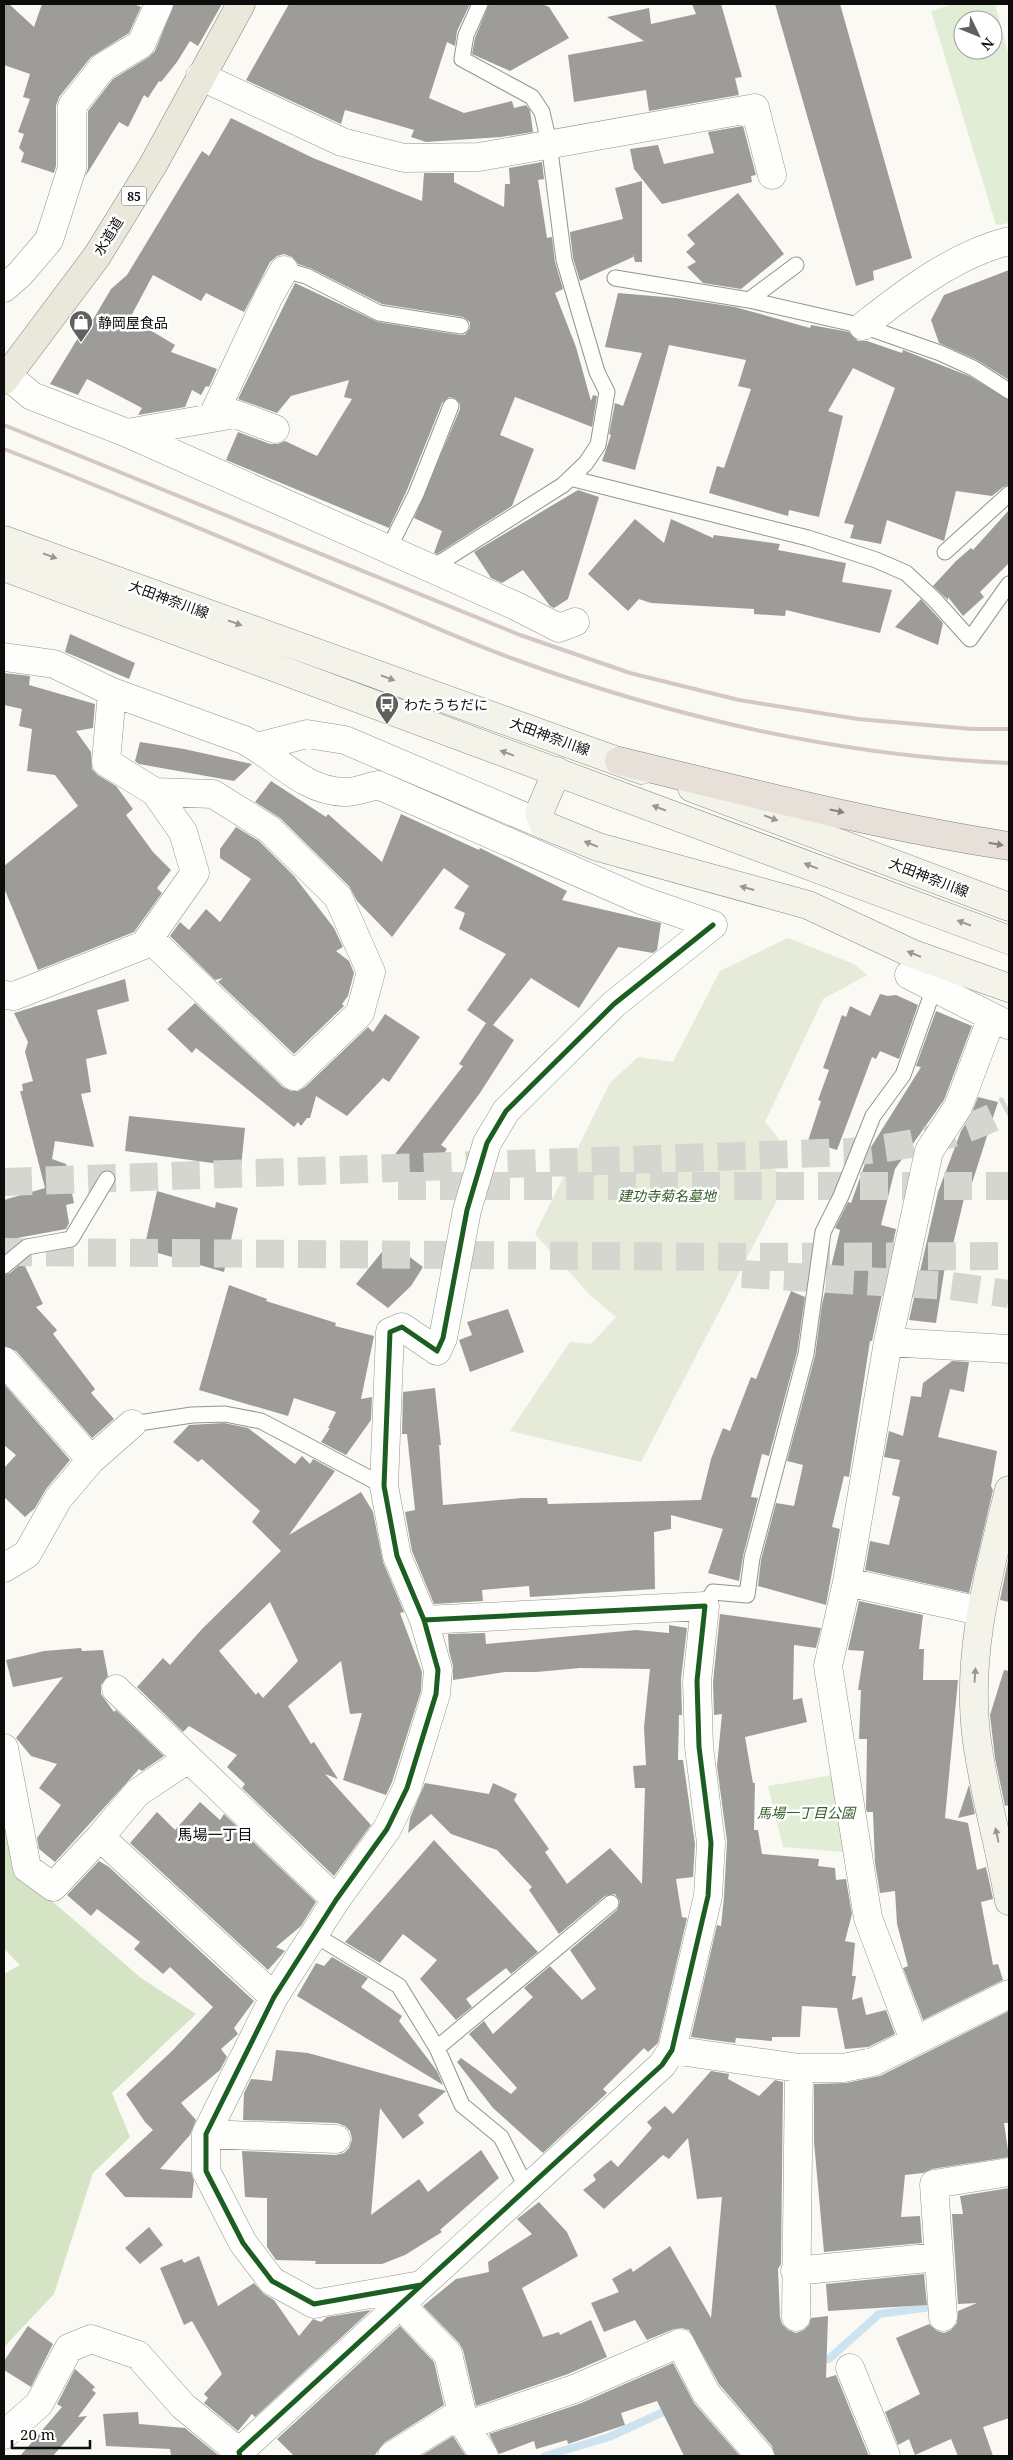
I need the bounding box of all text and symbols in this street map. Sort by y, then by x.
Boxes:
north arrow [953,10,1003,60]
text: N [977,34,999,55]
road number: 85 [122,187,146,206]
street label: 水道道 [89,213,127,259]
shop icon: 静岡屋食品 [68,309,94,343]
place label: 静岡屋食品 [98,313,168,332]
one-way arrow [42,553,57,560]
street label: 大田神奈川線 [126,576,212,622]
one-way arrow [228,620,243,627]
one-way arrow [381,675,396,682]
bus stop icon: わたうちだに [374,691,400,725]
place label: わたうちだに [404,695,488,714]
street label: 大田神奈川線 [507,713,593,759]
one-way arrow [499,749,514,757]
one-way arrow [652,804,667,812]
one-way arrow [829,807,844,815]
one-way arrow [764,814,779,822]
one-way arrow [584,840,598,848]
one-way arrow [988,840,1004,848]
street label: 大田神奈川線 [886,853,972,901]
one-way arrow [804,862,819,869]
one-way arrow [739,884,754,892]
one-way arrow [956,919,971,926]
one-way arrow [907,950,921,958]
park label: 建功寺菊名墓地 [618,1186,718,1205]
one-way arrow [971,1667,979,1683]
park label: 馬場一丁目公園 [757,1803,857,1822]
district label: 馬場一丁目 [177,1824,253,1844]
one-way arrow [993,1828,1001,1843]
scale bar [12,2418,90,2450]
text: 20 m [20,2424,55,2444]

